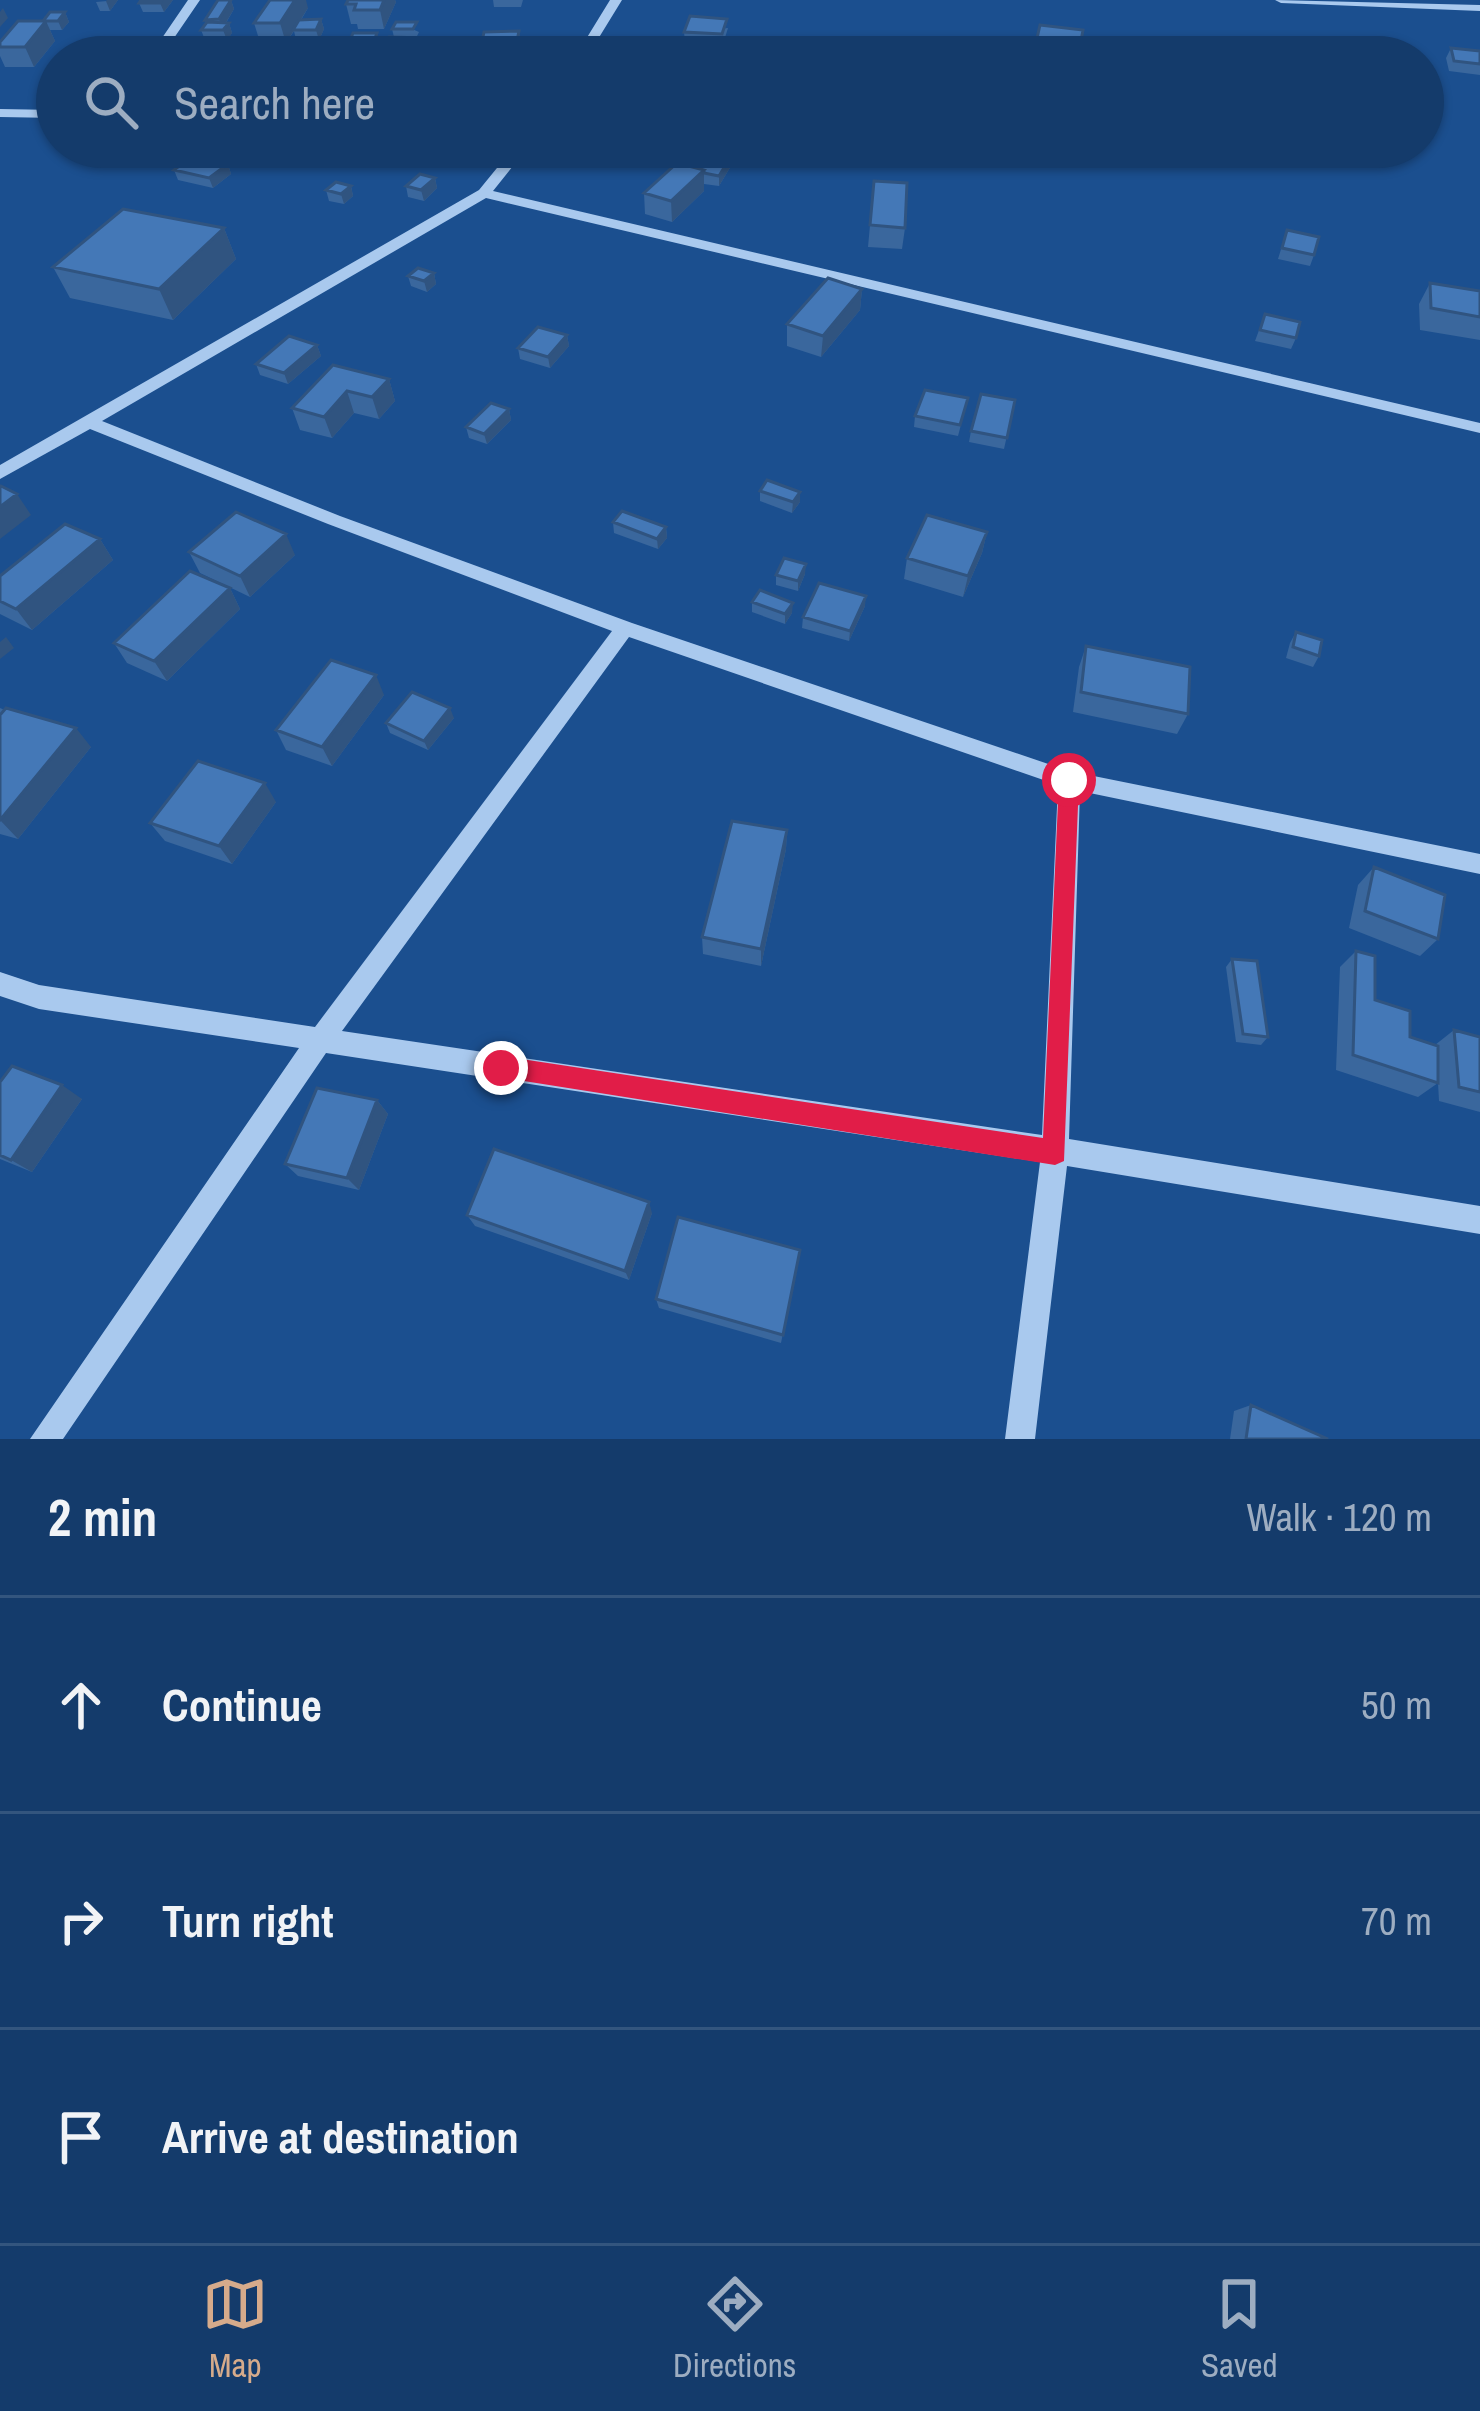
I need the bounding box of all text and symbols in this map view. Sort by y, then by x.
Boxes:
search box [36,36,1444,168]
icon: search [78,69,144,135]
text: Search here [174,72,375,133]
route start [1042,753,1096,807]
route end [474,1041,528,1095]
text: 2 min [48,1483,157,1552]
text: Walk · 120 m [1247,1491,1432,1543]
icon: ahead [48,1672,114,1738]
text: Continue [162,1674,322,1735]
text: 50 m [1361,1679,1432,1731]
icon: right [48,1888,114,1954]
text: Turn right [162,1890,334,1951]
text: 70 m [1361,1895,1432,1947]
icon: arrive [48,2104,114,2170]
text: Arrive at destination [162,2106,519,2167]
tab: Map [202,2271,268,2387]
tab: Directions [673,2271,796,2387]
tab: Saved [1201,2271,1278,2387]

